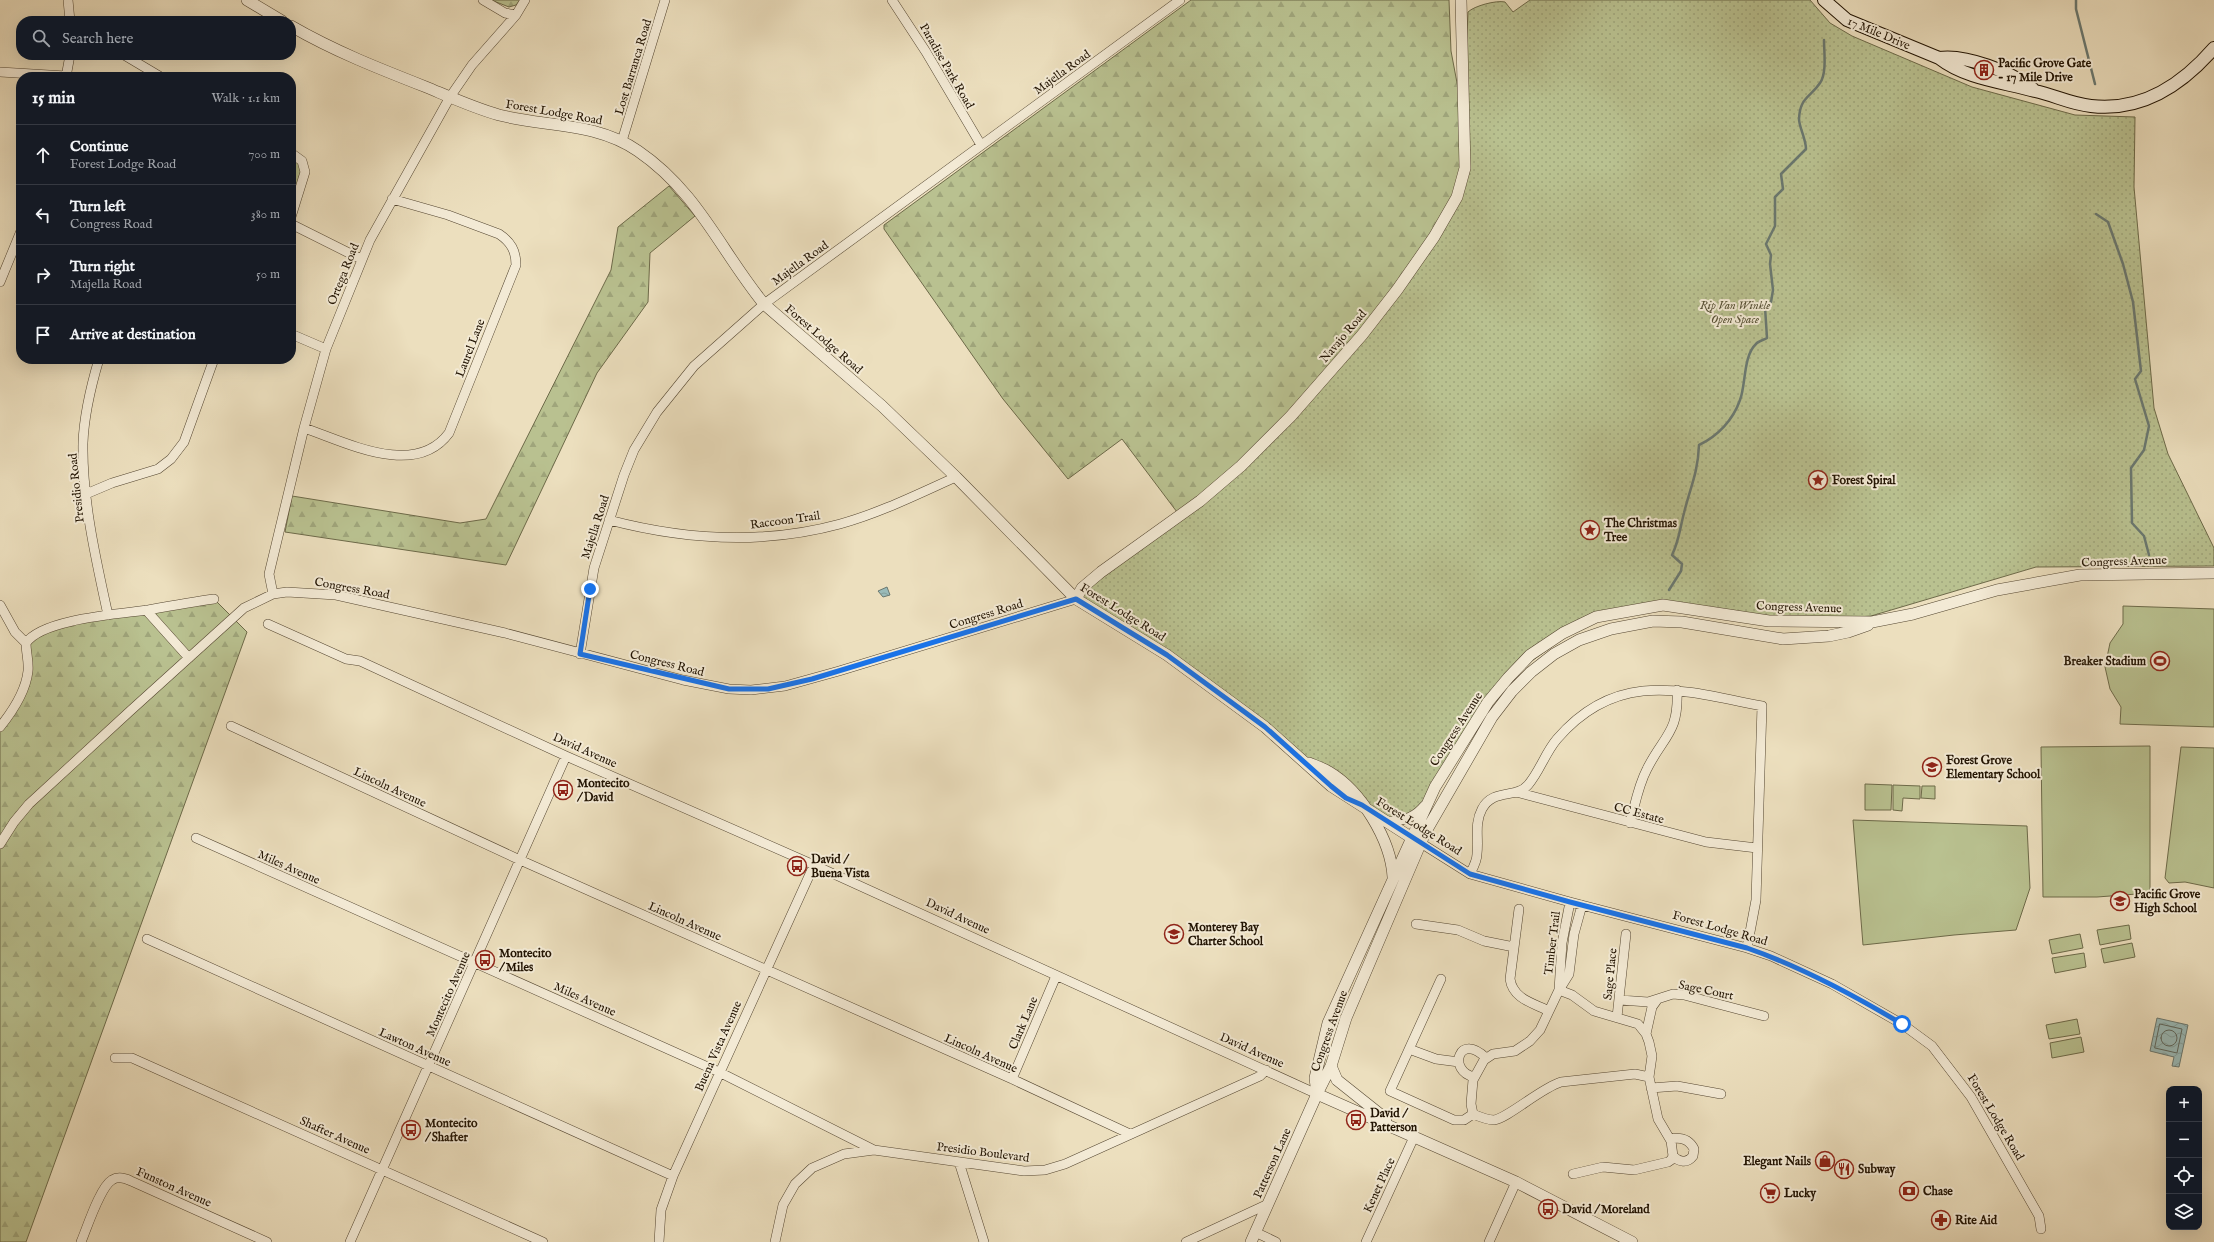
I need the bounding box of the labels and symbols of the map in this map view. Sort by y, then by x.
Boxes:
street label: 17 Mile Drive [1845,14,1913,54]
street label: Lost Barranca Road [612,17,655,117]
street label: Paradise Park Road [916,21,977,112]
street label: Majella Road [1031,46,1094,98]
place label: Pacific Grove Gate - 17 Mile Drive [1998,56,2092,85]
building icon: Pacific Grove Gate - 17 Mile Drive [1973,59,1995,81]
street label: Forest Lodge Road [504,97,604,128]
street label: Majella Road [769,237,832,289]
street label: Ortega Road [324,240,363,307]
park label: Rip Van Winkle Open Space [1700,298,1770,327]
street label: Forest Lodge Road [782,302,866,378]
street label: Navajo Road [1317,306,1370,366]
street label: Laurel Lane [452,316,489,380]
street label: Presidio Road [65,452,88,524]
place icon: Forest Spiral [1807,469,1829,491]
place label: Forest Spiral [1832,473,1896,489]
street label: Majella Road [578,493,613,561]
street label: Raccoon Trail [749,508,822,533]
place label: The Christmas Tree [1603,516,1678,545]
place icon: The Christmas Tree [1579,519,1601,541]
street label: Congress Avenue [2081,552,2168,570]
street label: Congress Road [313,575,391,603]
route end [581,580,599,598]
street label: Forest Lodge Road [1077,580,1169,645]
street label: Congress Road [948,596,1025,633]
street label: Congress Avenue [1756,599,1842,617]
street label: Congress Road [628,647,706,680]
sports icon: Breaker Stadium [2149,650,2171,672]
place label: Breaker Stadium [2064,654,2147,669]
street label: Congress Avenue [1427,689,1486,769]
street label: David Avenue [550,730,620,772]
place label: Forest Grove Elementary School [1946,753,2041,783]
school or university icon: Forest Grove Elementary School [1921,756,1943,778]
street label: Lincoln Avenue [351,764,429,811]
place label: Montecito / David [576,776,630,805]
bus stop icon: Montecito / David [552,779,574,801]
street label: Forest Lodge Road [1373,794,1465,859]
street label: CC Estate [1612,800,1666,827]
street label: Miles Avenue [255,847,323,888]
place label: David / Buena Vista [811,852,870,881]
bus stop icon: David / Buena Vista [786,855,808,877]
place label: Pacific Grove High School [2134,887,2201,917]
school or university icon: Pacific Grove High School [2109,890,2131,912]
street label: David Avenue [923,895,993,938]
street label: Lincoln Avenue [646,899,724,945]
street label: Forest Lodge Road [1671,908,1770,949]
street label: Timber Trail [1541,910,1564,976]
place label: Monterey Bay Charter School [1188,920,1264,949]
school or university icon: Monterey Bay Charter School [1163,923,1185,945]
place label: Montecito / Miles [498,946,552,975]
street label: Sage Place [1600,947,1621,1001]
street label: Montecito Avenue [423,949,474,1039]
bus stop icon: Montecito / Miles [474,949,496,971]
street label: Sage Court [1677,977,1735,1004]
street label: Miles Avenue [551,979,619,1020]
street label: Congress Avenue [1308,988,1351,1074]
street label: Clark Lane [1006,994,1042,1052]
street label: Buena Vista Avenue [692,998,745,1094]
route start [1893,1015,1911,1033]
street label: Lawton Avenue [376,1025,454,1070]
street label: David Avenue [1217,1030,1287,1072]
street label: Lincoln Avenue [942,1031,1020,1077]
street label: Forest Lodge Road [1964,1071,2028,1164]
place label: David / Patterson [1370,1106,1418,1135]
bus stop icon: David / Patterson [1345,1109,1367,1131]
street label: Shafter Avenue [297,1113,373,1158]
place label: Montecito / Shafter [424,1116,478,1145]
bus stop icon: Montecito / Shafter [400,1119,422,1141]
street label: Patterson Lane [1250,1125,1295,1201]
street label: Presidio Boulevard [936,1139,1031,1166]
shop icon: Elegant Nails [1814,1150,1836,1172]
place label: Elegant Nails [1743,1154,1812,1170]
street label: Kenet Place [1360,1155,1399,1215]
restaurant icon: Subway [1833,1158,1855,1180]
place label: Subway [1858,1162,1897,1178]
street label: Funston Avenue [134,1164,214,1211]
bank icon: Chase [1898,1180,1920,1202]
supermarket icon: Lucky [1759,1182,1781,1204]
place label: Chase [1923,1184,1953,1199]
place label: Lucky [1783,1186,1817,1202]
bus stop icon: David / Moreland [1537,1198,1559,1220]
place label: David / Moreland [1562,1202,1650,1217]
pharmacy icon: Rite Aid [1930,1209,1952,1231]
place label: Rite Aid [1955,1213,1998,1228]

